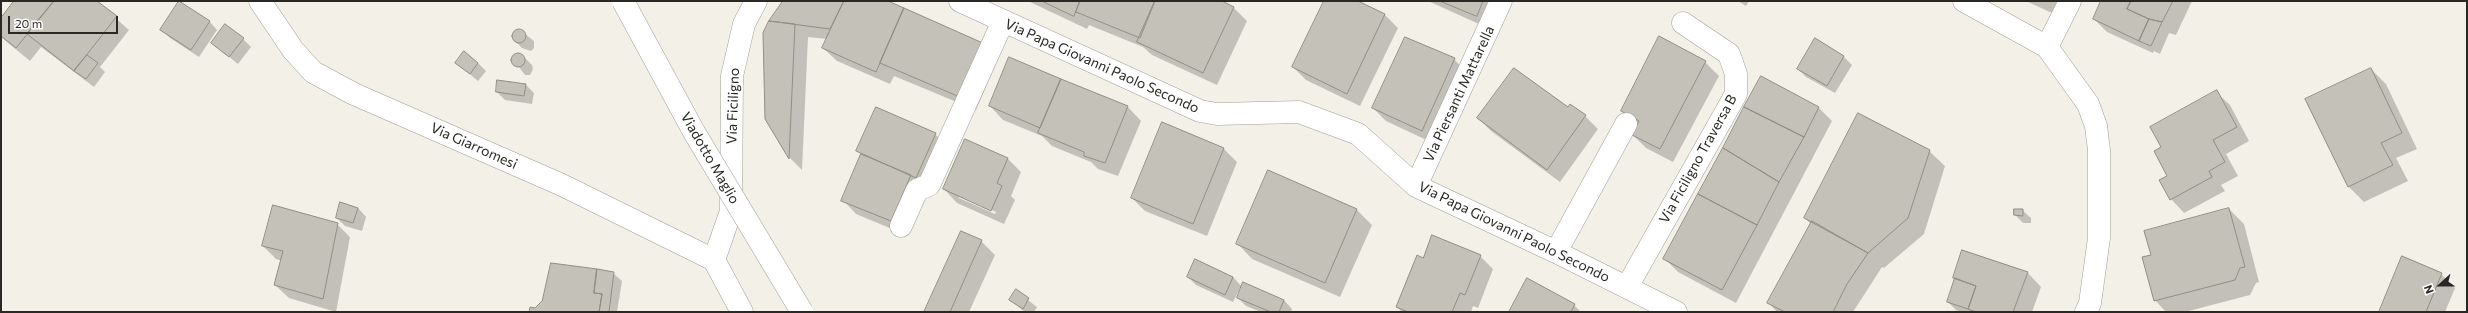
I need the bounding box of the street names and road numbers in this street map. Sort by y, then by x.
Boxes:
street label: Via Papa Giovanni Paolo Secondo [1002,15,1202,117]
street label: Via Piersanti Mattarella [1420,23,1498,165]
street label: Via Ficiligno [723,67,743,145]
street label: Via Ficiligno Traversa B [1656,92,1740,226]
street label: Viadotto Maglio [677,109,743,207]
street label: Via Giarromesi [428,119,520,173]
street label: Via Papa Giovanni Paolo Secondo [1416,178,1612,286]

